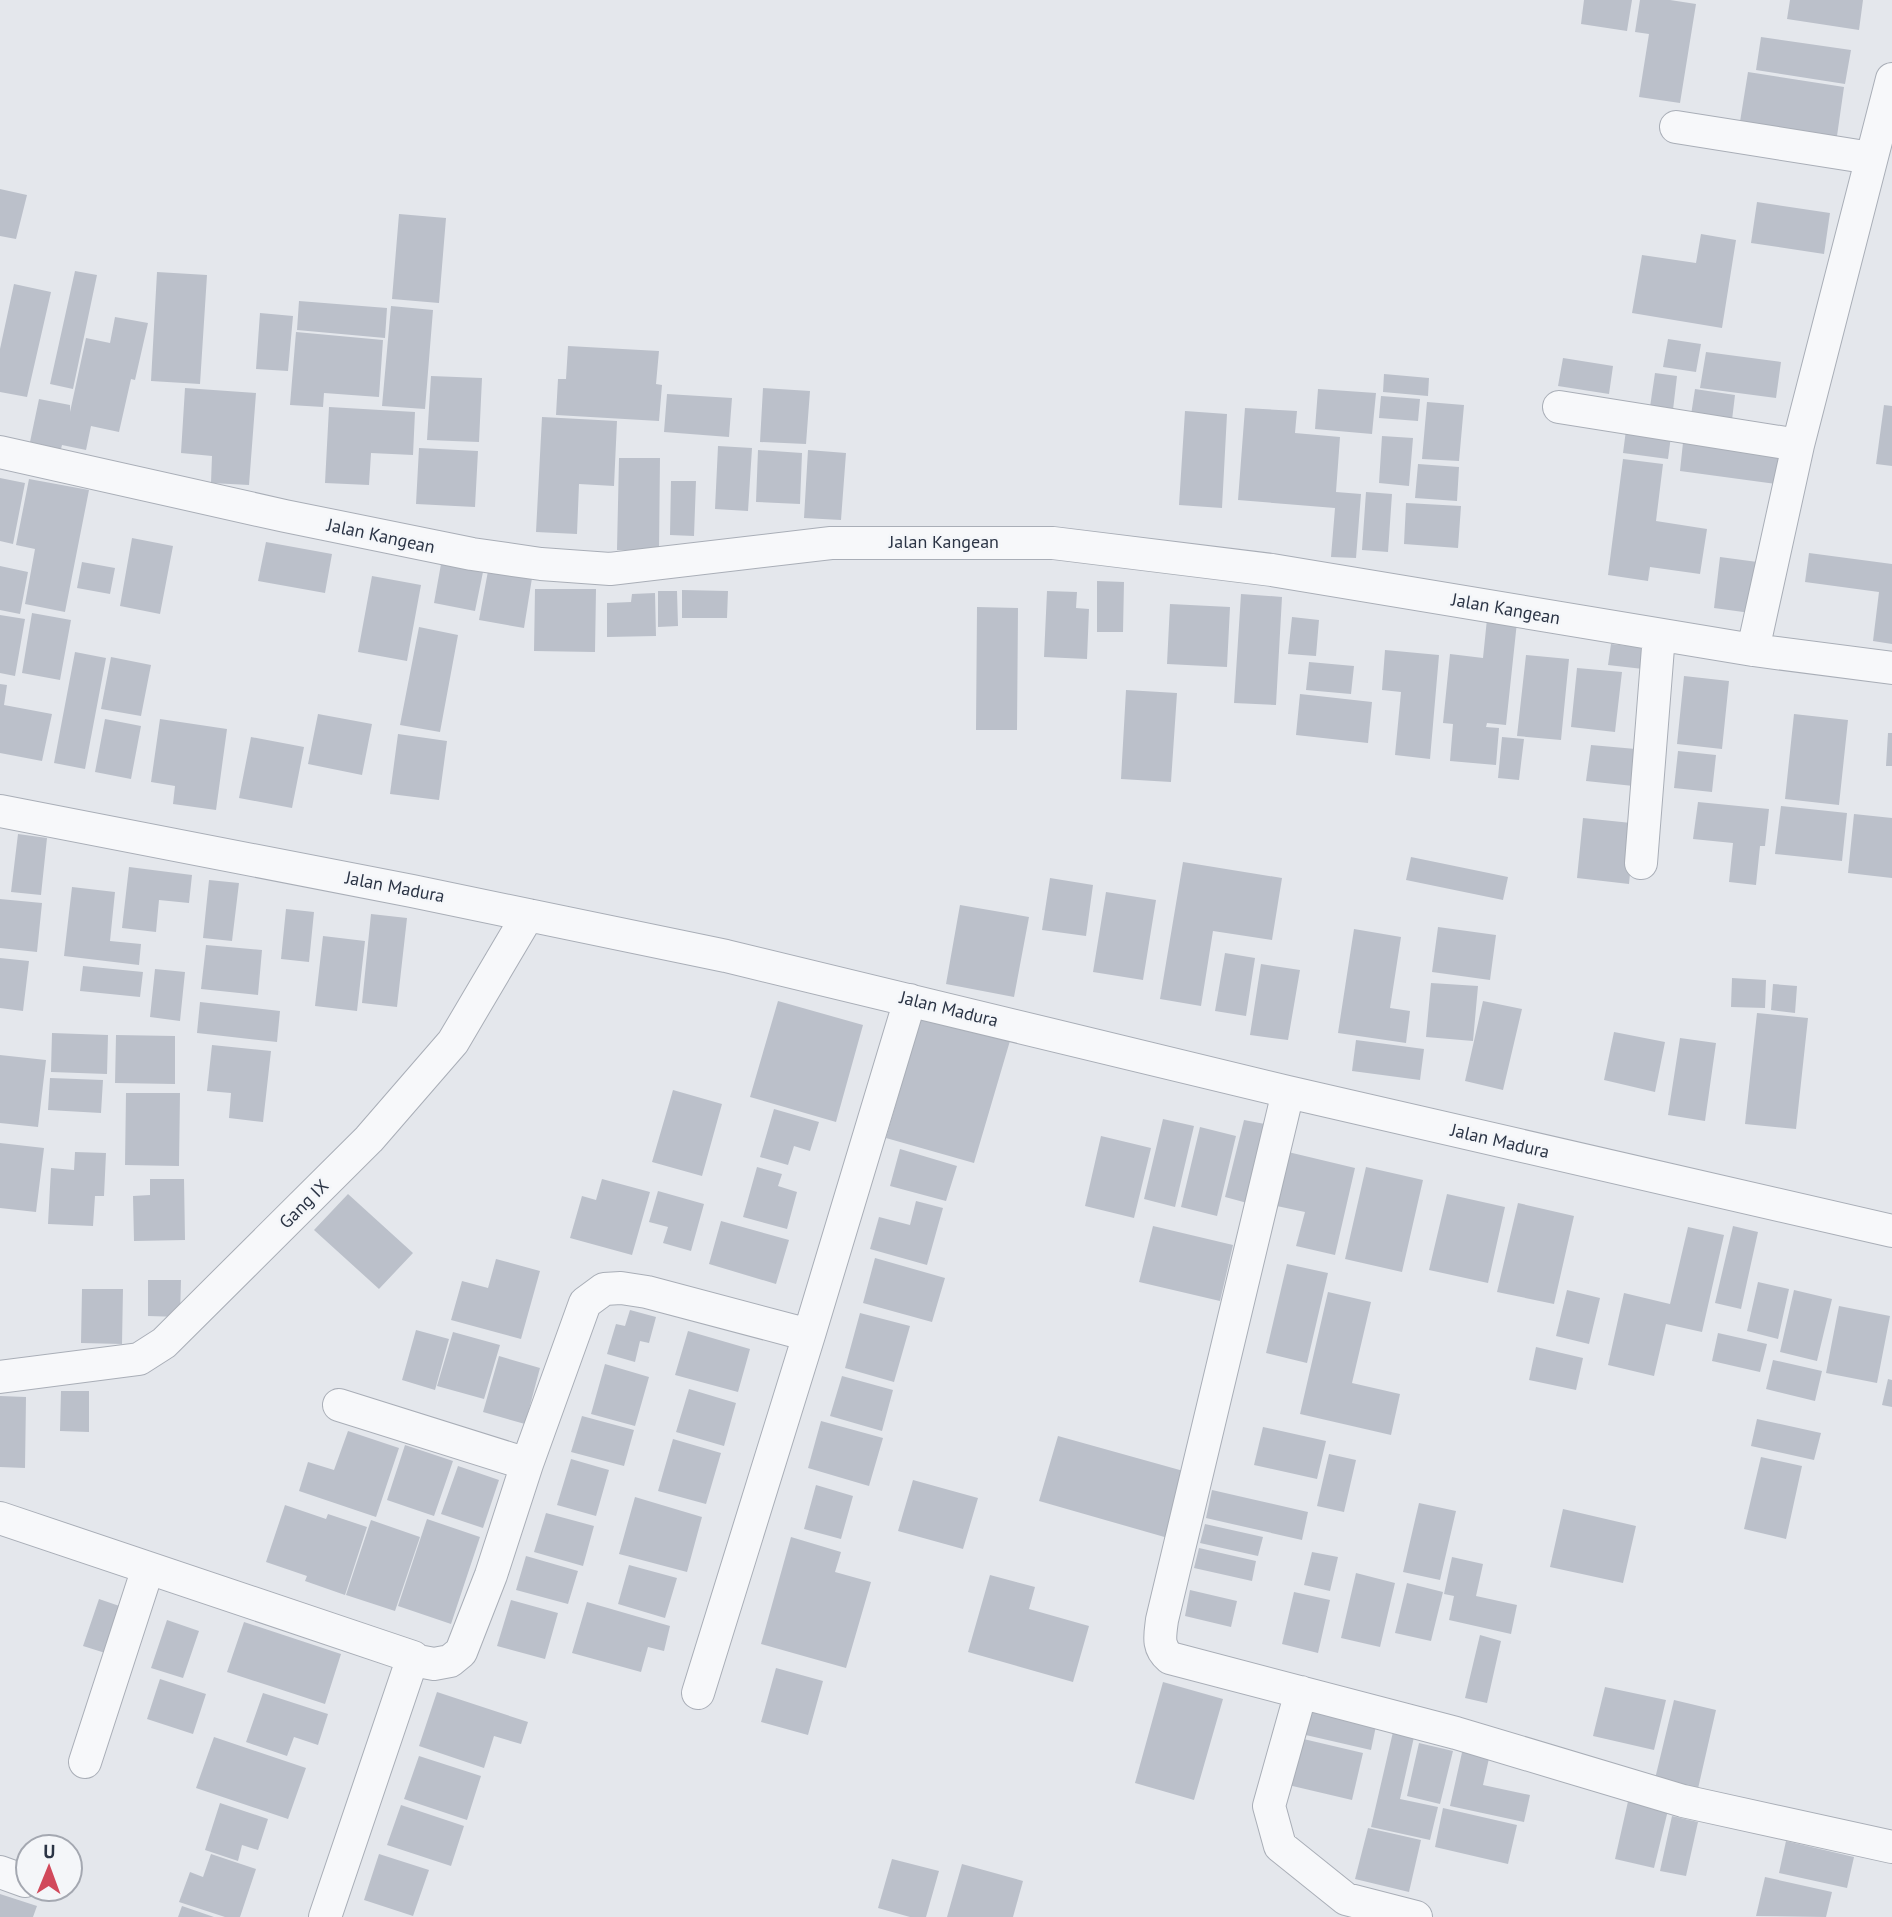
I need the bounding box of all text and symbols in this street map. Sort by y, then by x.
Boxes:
street label: Jalan Kangean [324,513,437,558]
street label: Jalan Kangean [888,530,999,553]
street label: Jalan Kangean [1449,587,1562,629]
street label: Jalan Madura [343,865,447,907]
street label: Jalan Madura [897,985,1001,1032]
street label: Jalan Madura [1448,1118,1552,1163]
street label: Gang IX [274,1174,333,1233]
north arrow [14,1833,84,1903]
text: U [43,1839,55,1863]

